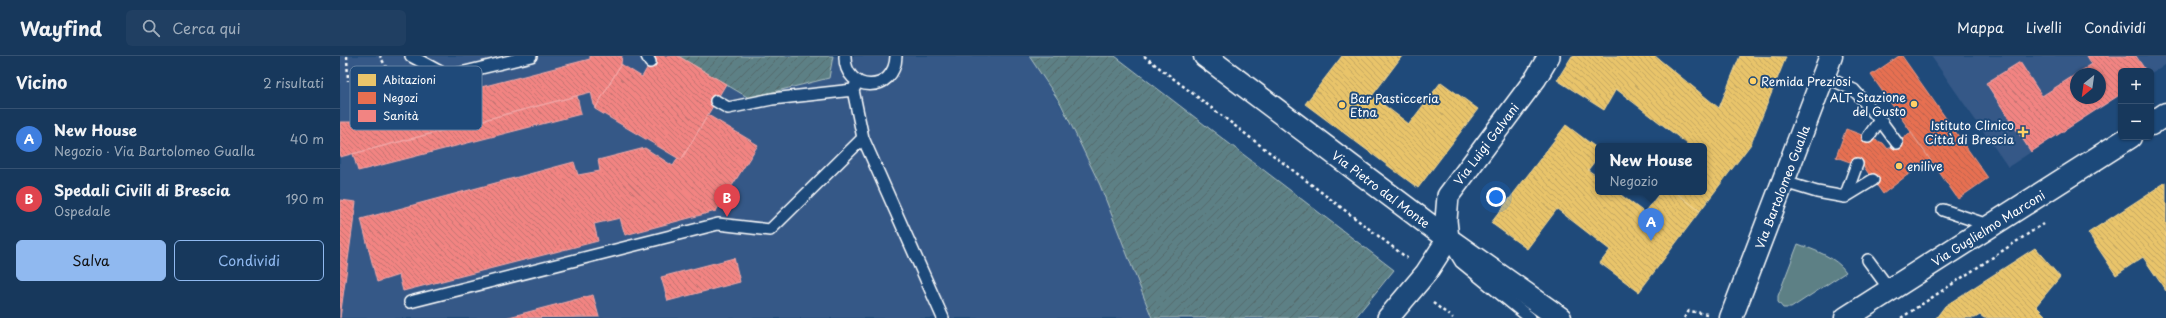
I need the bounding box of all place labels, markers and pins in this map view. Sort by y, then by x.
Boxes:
place label: Remida Preziosi [1761,72,1851,90]
marker: Remida Preziosi [1748,76,1758,86]
place label: ALT Stazione del Gusto [1830,88,1906,120]
place label: Bar Pasticceria Etna [1350,89,1439,121]
marker: ALT Stazione del Gusto [1909,99,1919,109]
marker: Bar Pasticceria Etna [1337,100,1347,110]
place label: Istituto Clinico Città di Brescia [1925,116,2015,148]
marker: Istituto Clinico Città di Brescia [2017,126,2029,138]
place label: enilive [1907,157,1943,175]
marker: enilive [1894,161,1904,171]
pin: B [714,184,740,217]
pin: A [1638,208,1664,241]

